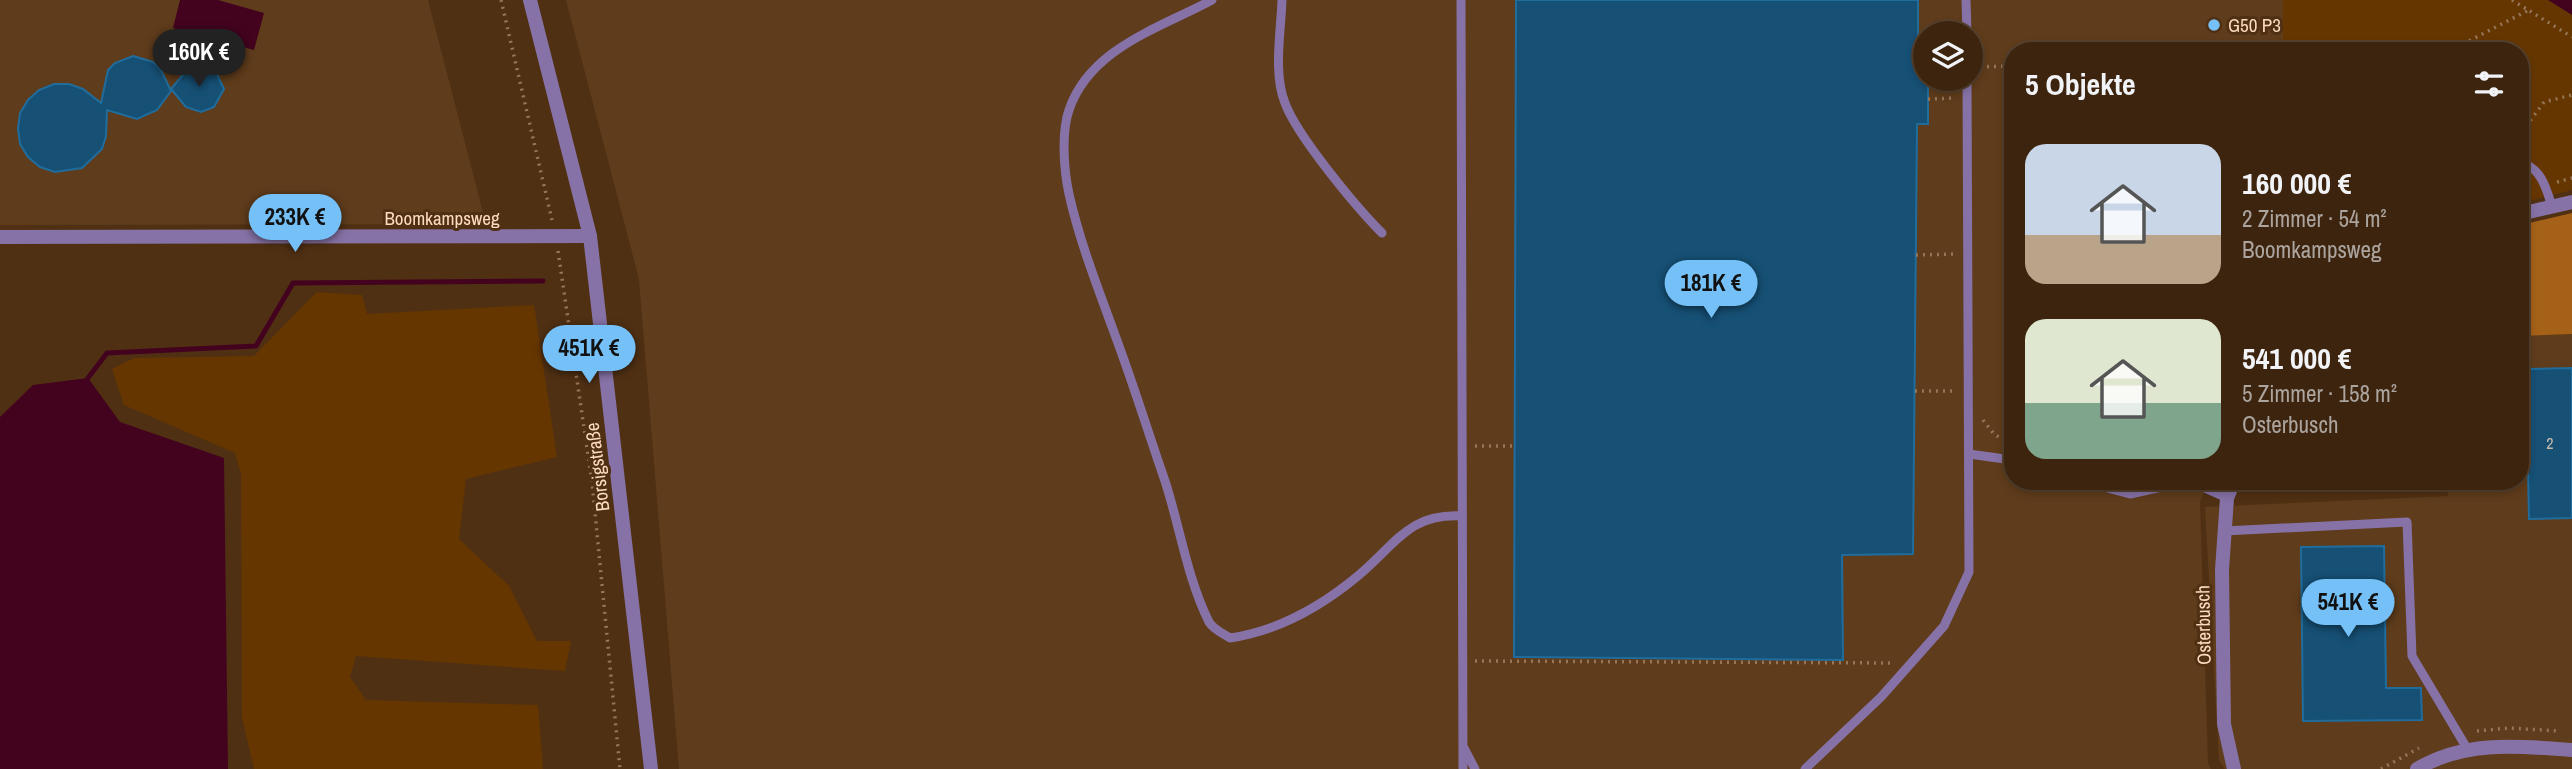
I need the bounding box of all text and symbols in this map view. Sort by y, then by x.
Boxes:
place label: G50 P3 [2228,12,2281,38]
marker: G50 P3 [2206,17,2222,33]
map controls [1913,21,1983,91]
button: layers [1913,21,1983,91]
pin: 160K € [142,29,256,89]
text: 160K € [169,36,229,67]
text: 5 Objekte [2025,64,2136,104]
icon: filters [2470,65,2508,103]
text: 160 000 € [2242,163,2351,203]
icon: home [2081,172,2165,256]
pin: 233K € [238,194,352,254]
text: 233K € [265,201,325,232]
text: 2 Zimmer · 54 m² [2242,203,2387,234]
street label: Boomkampsweg [384,205,500,231]
text: Boomkampsweg [2242,234,2381,265]
pin: 181K € [1654,260,1768,320]
text: 181K € [1681,267,1741,298]
pin: 451K € [532,326,646,385]
text: 451K € [559,332,619,363]
text: 541 000 € [2242,338,2351,378]
icon: home [2081,347,2165,431]
text: 5 Zimmer · 158 m² [2242,378,2397,409]
text: Osterbusch [2242,409,2338,440]
street label: Borsigstraße [579,421,615,513]
house number: 2 [2546,432,2554,454]
pin: 541K € [2291,580,2405,639]
street label: Osterbusch [2189,585,2217,665]
text: 541K € [2318,586,2378,617]

